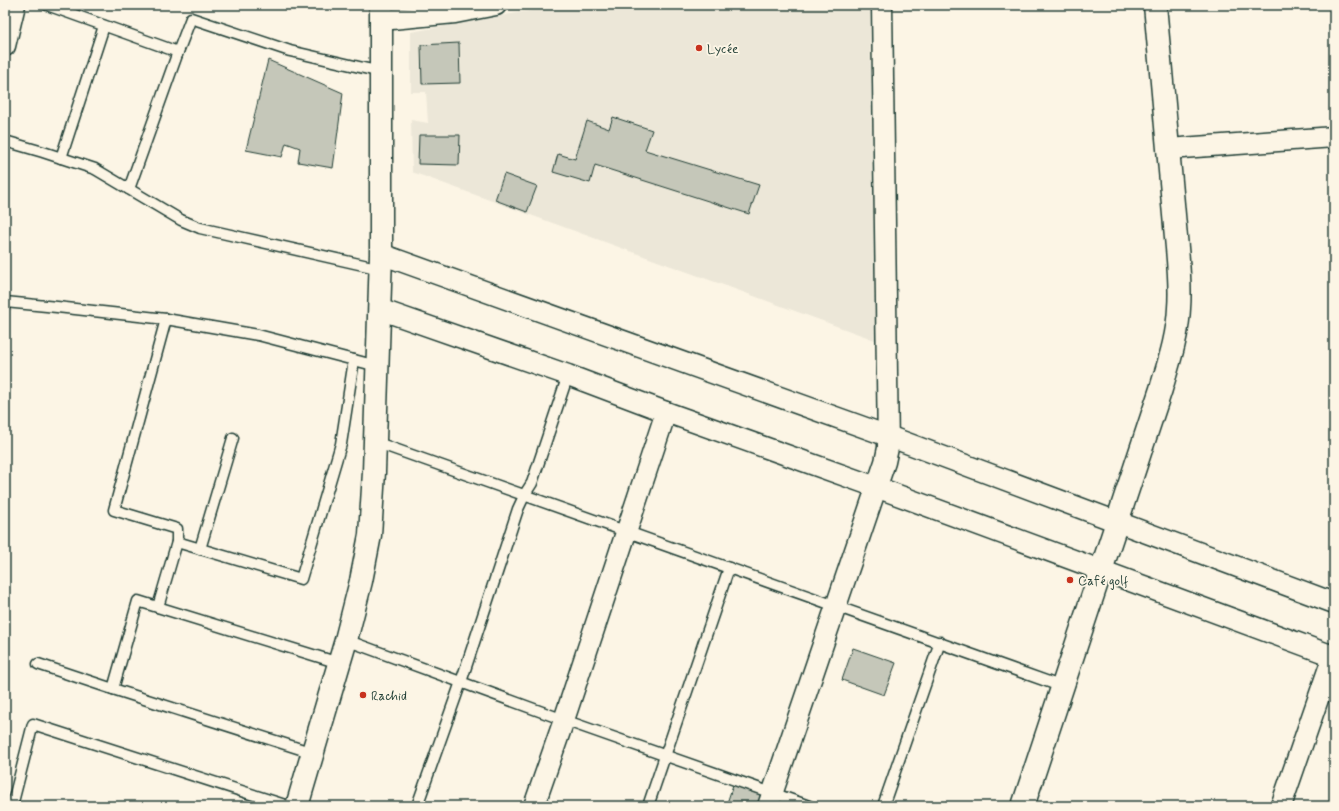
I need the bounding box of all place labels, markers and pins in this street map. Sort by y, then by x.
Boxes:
place label: Lycée [707,41,738,58]
marker: Lycée [694,43,704,53]
place label: Café golf [1078,573,1128,590]
marker: Café golf [1065,575,1075,585]
place label: Rachid [371,688,407,705]
marker: Rachid [358,690,368,700]

